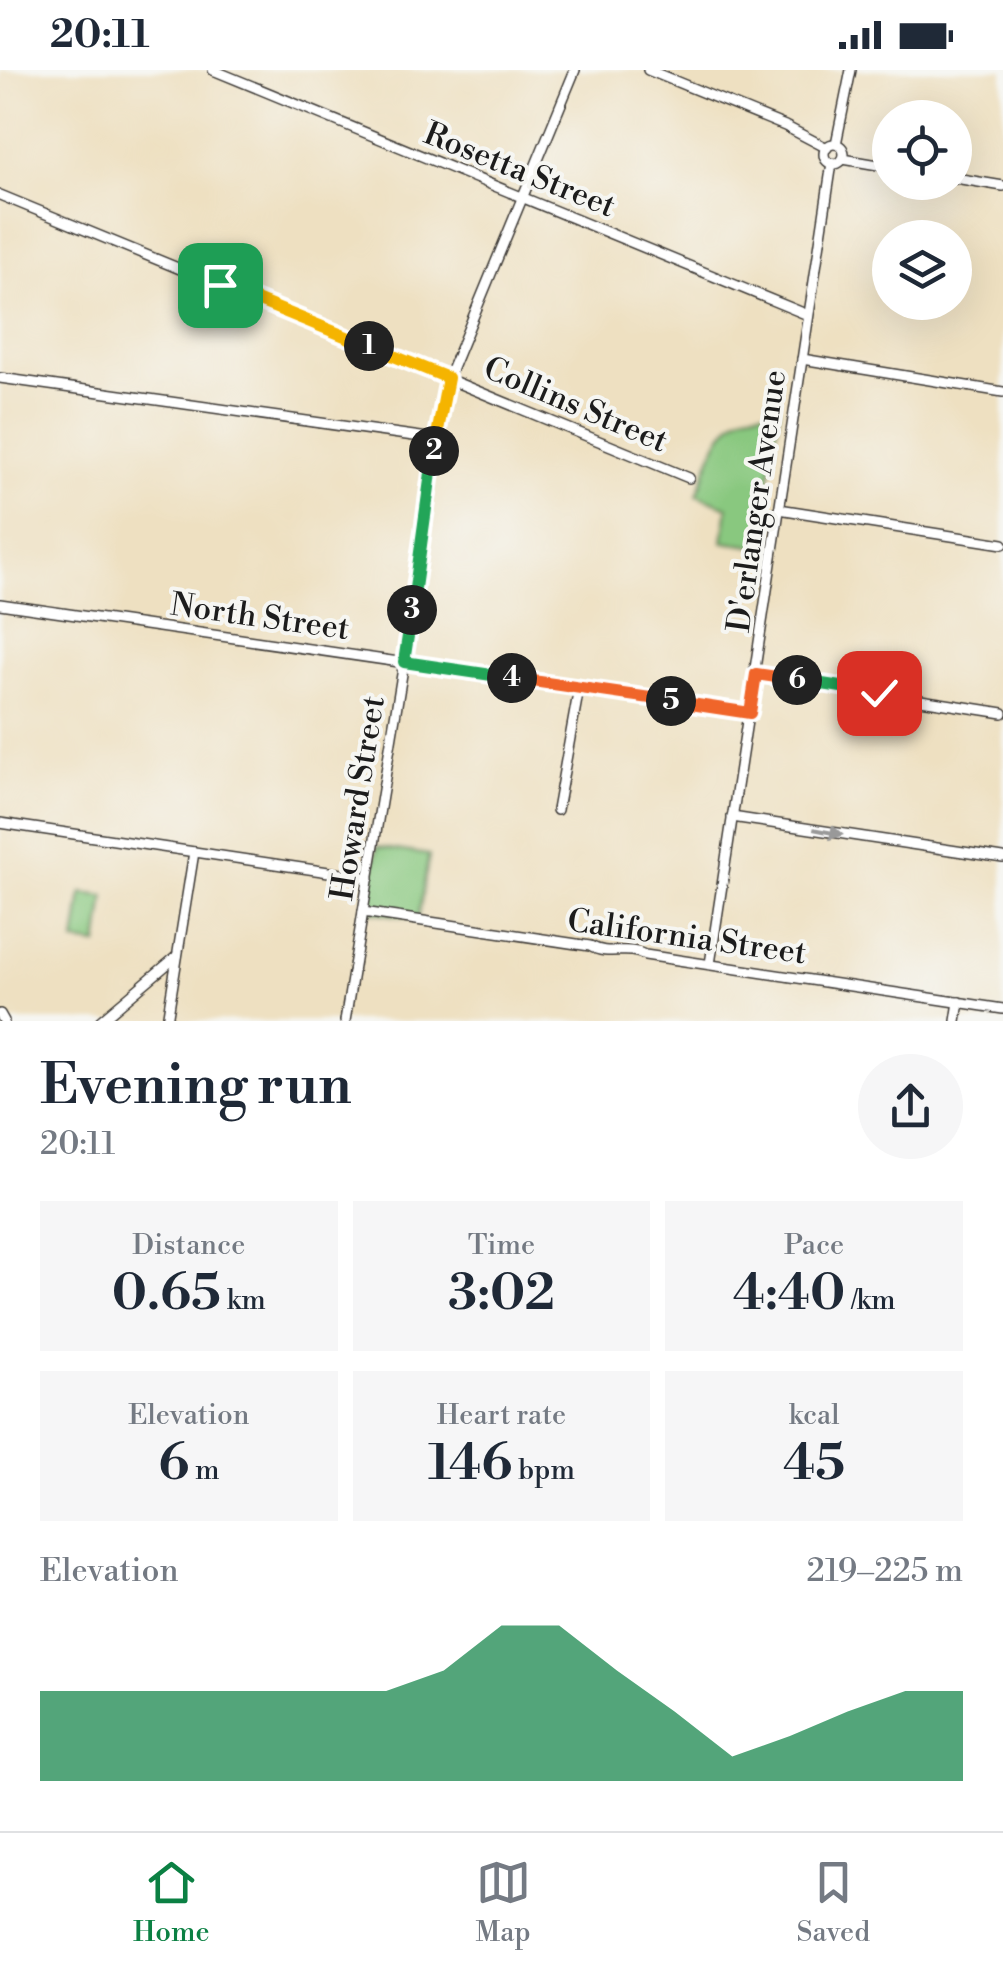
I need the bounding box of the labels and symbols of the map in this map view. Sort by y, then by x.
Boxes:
street label: Rosetta Street [418,113,621,226]
pin [178,243,263,328]
pin: 1 [344,321,394,371]
street label: Collins Street [478,348,674,462]
street label: D'erlanger Avenue [719,367,795,635]
pin: 2 [409,426,459,476]
street label: North Street [168,585,352,649]
pin: 3 [387,585,437,635]
pin [837,651,922,736]
pin: 4 [487,653,537,703]
pin: 6 [772,655,822,705]
pin: 5 [646,676,696,726]
street label: Howard Street [322,693,394,903]
one-way arrow [813,824,844,840]
street label: California Street [565,900,809,974]

